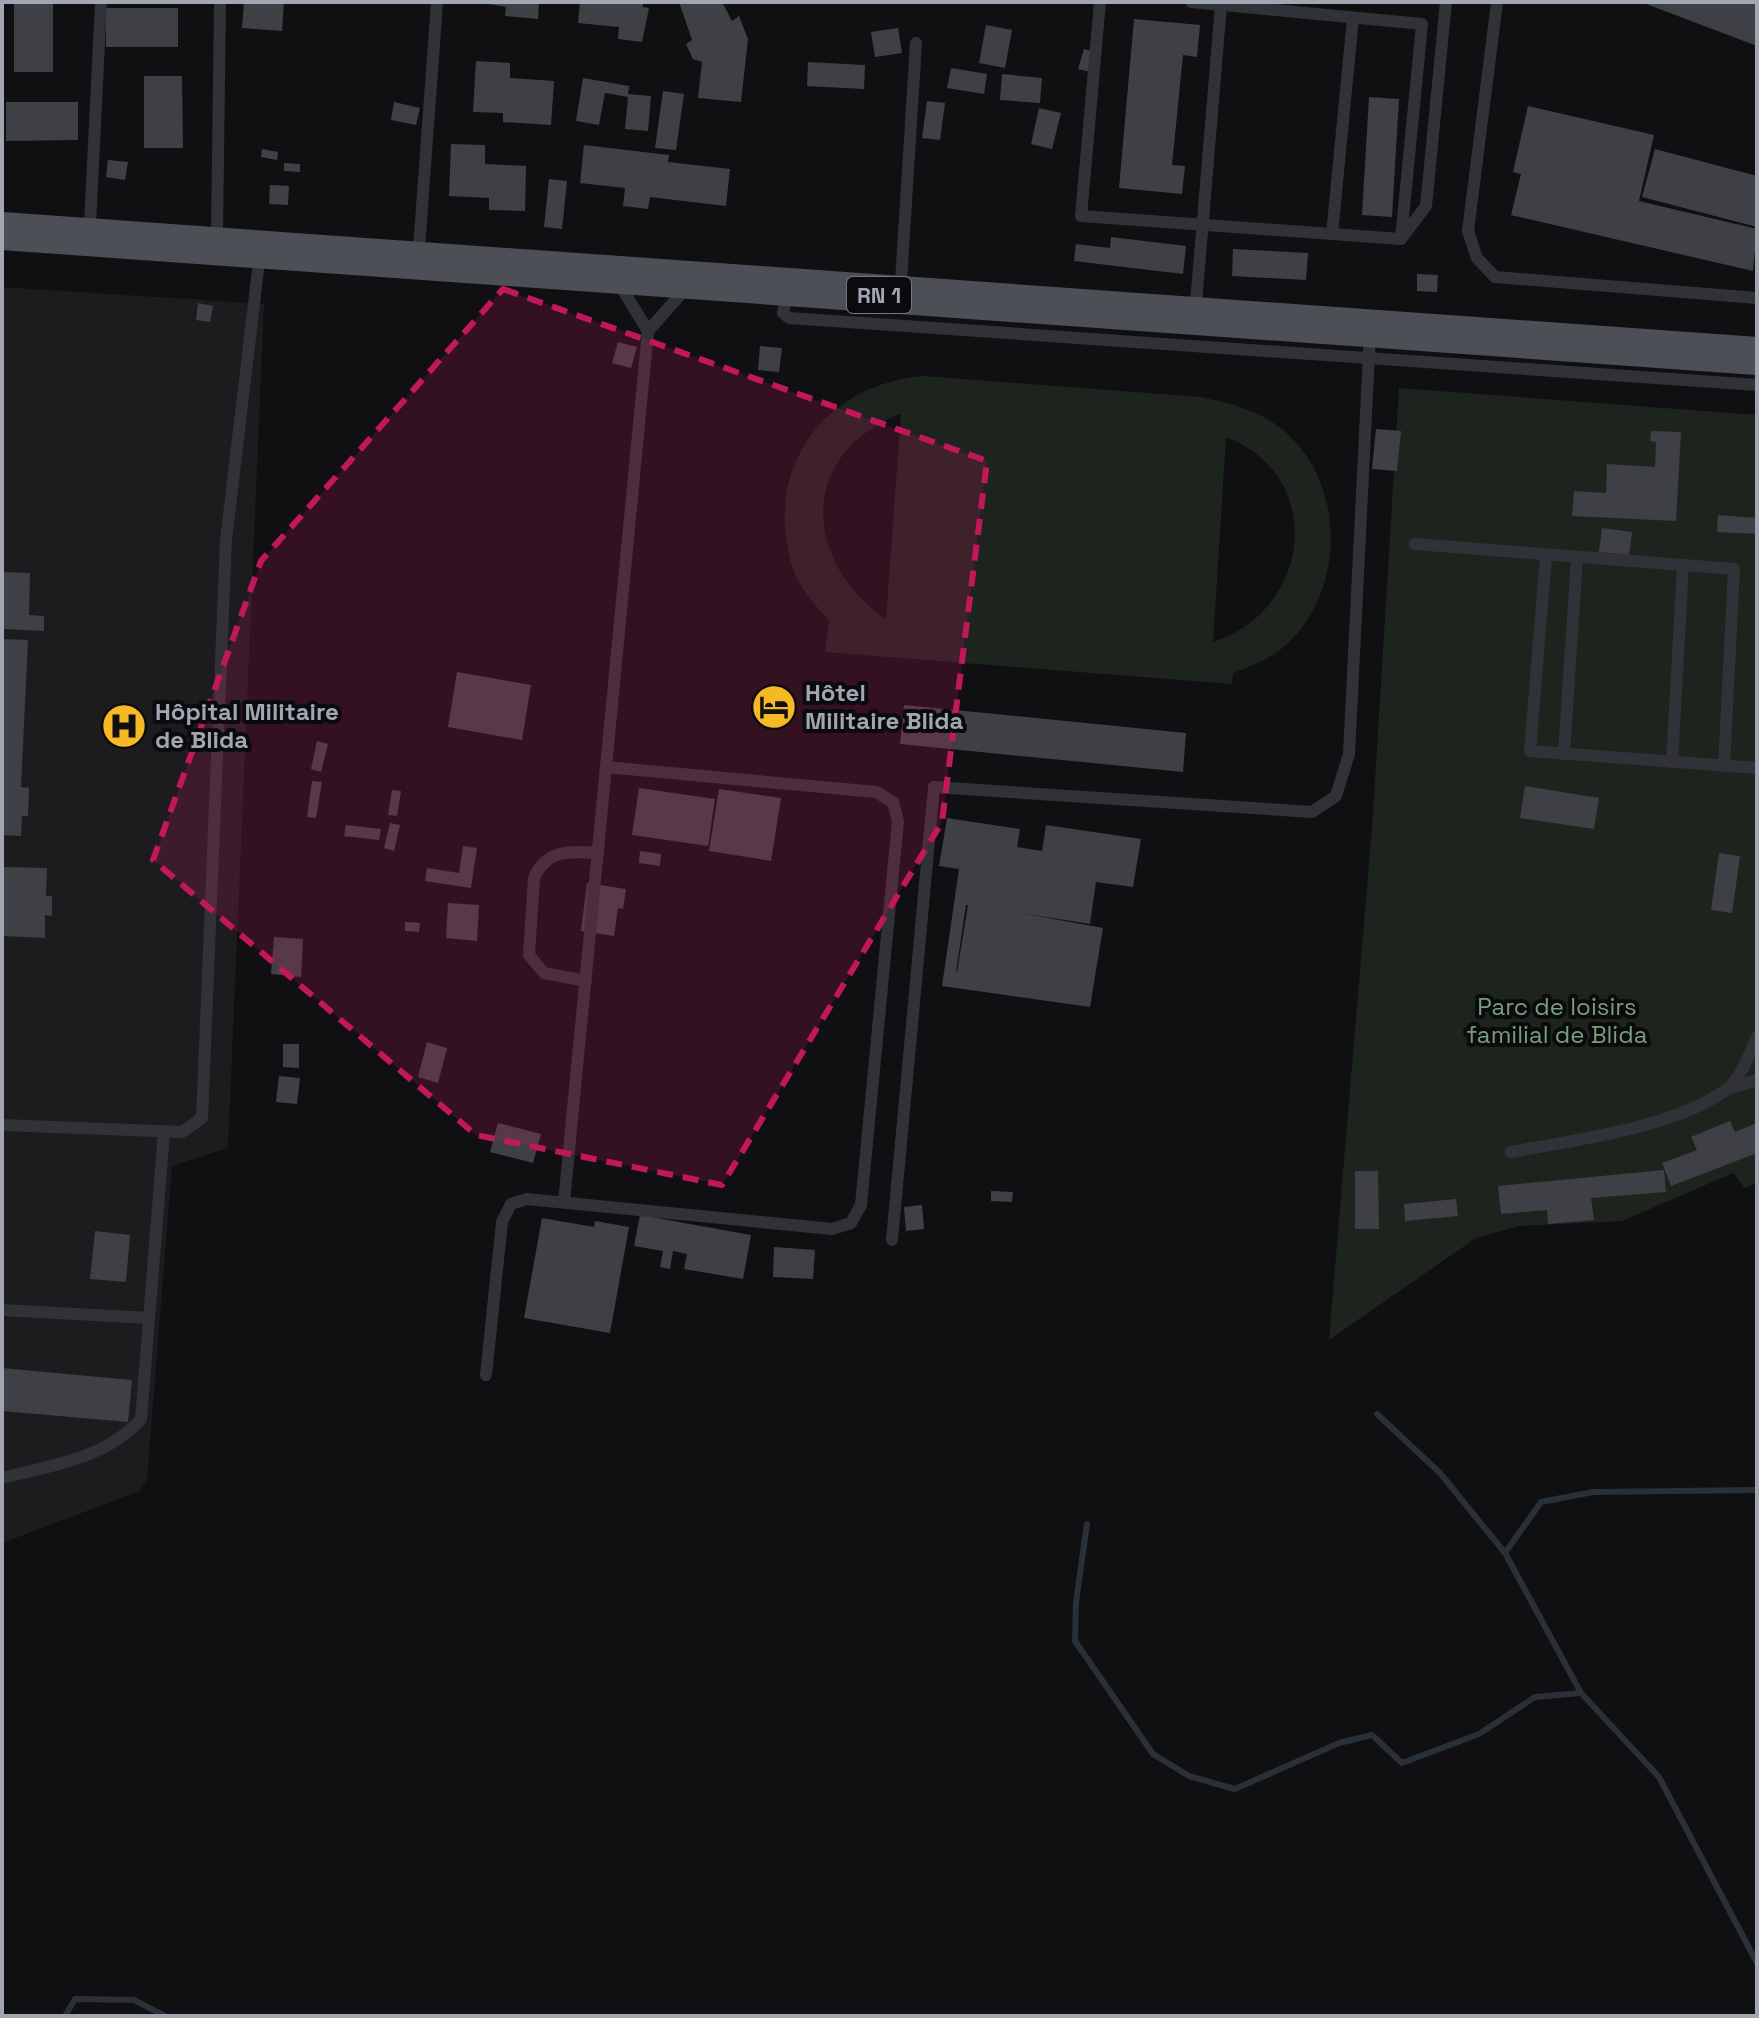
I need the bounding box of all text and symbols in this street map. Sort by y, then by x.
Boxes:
road number: RN 1 [847,277,911,313]
place label: Hôtel Militaire Blida [805,677,964,736]
hotel icon: Hôtel Militaire Blida [750,683,798,731]
place label: Hôpital Militaire de Blida [155,696,339,755]
hospital icon: Hôpital Militaire de Blida [100,702,148,750]
park label: Parc de loisirs familial de Blida [1466,991,1648,1050]

